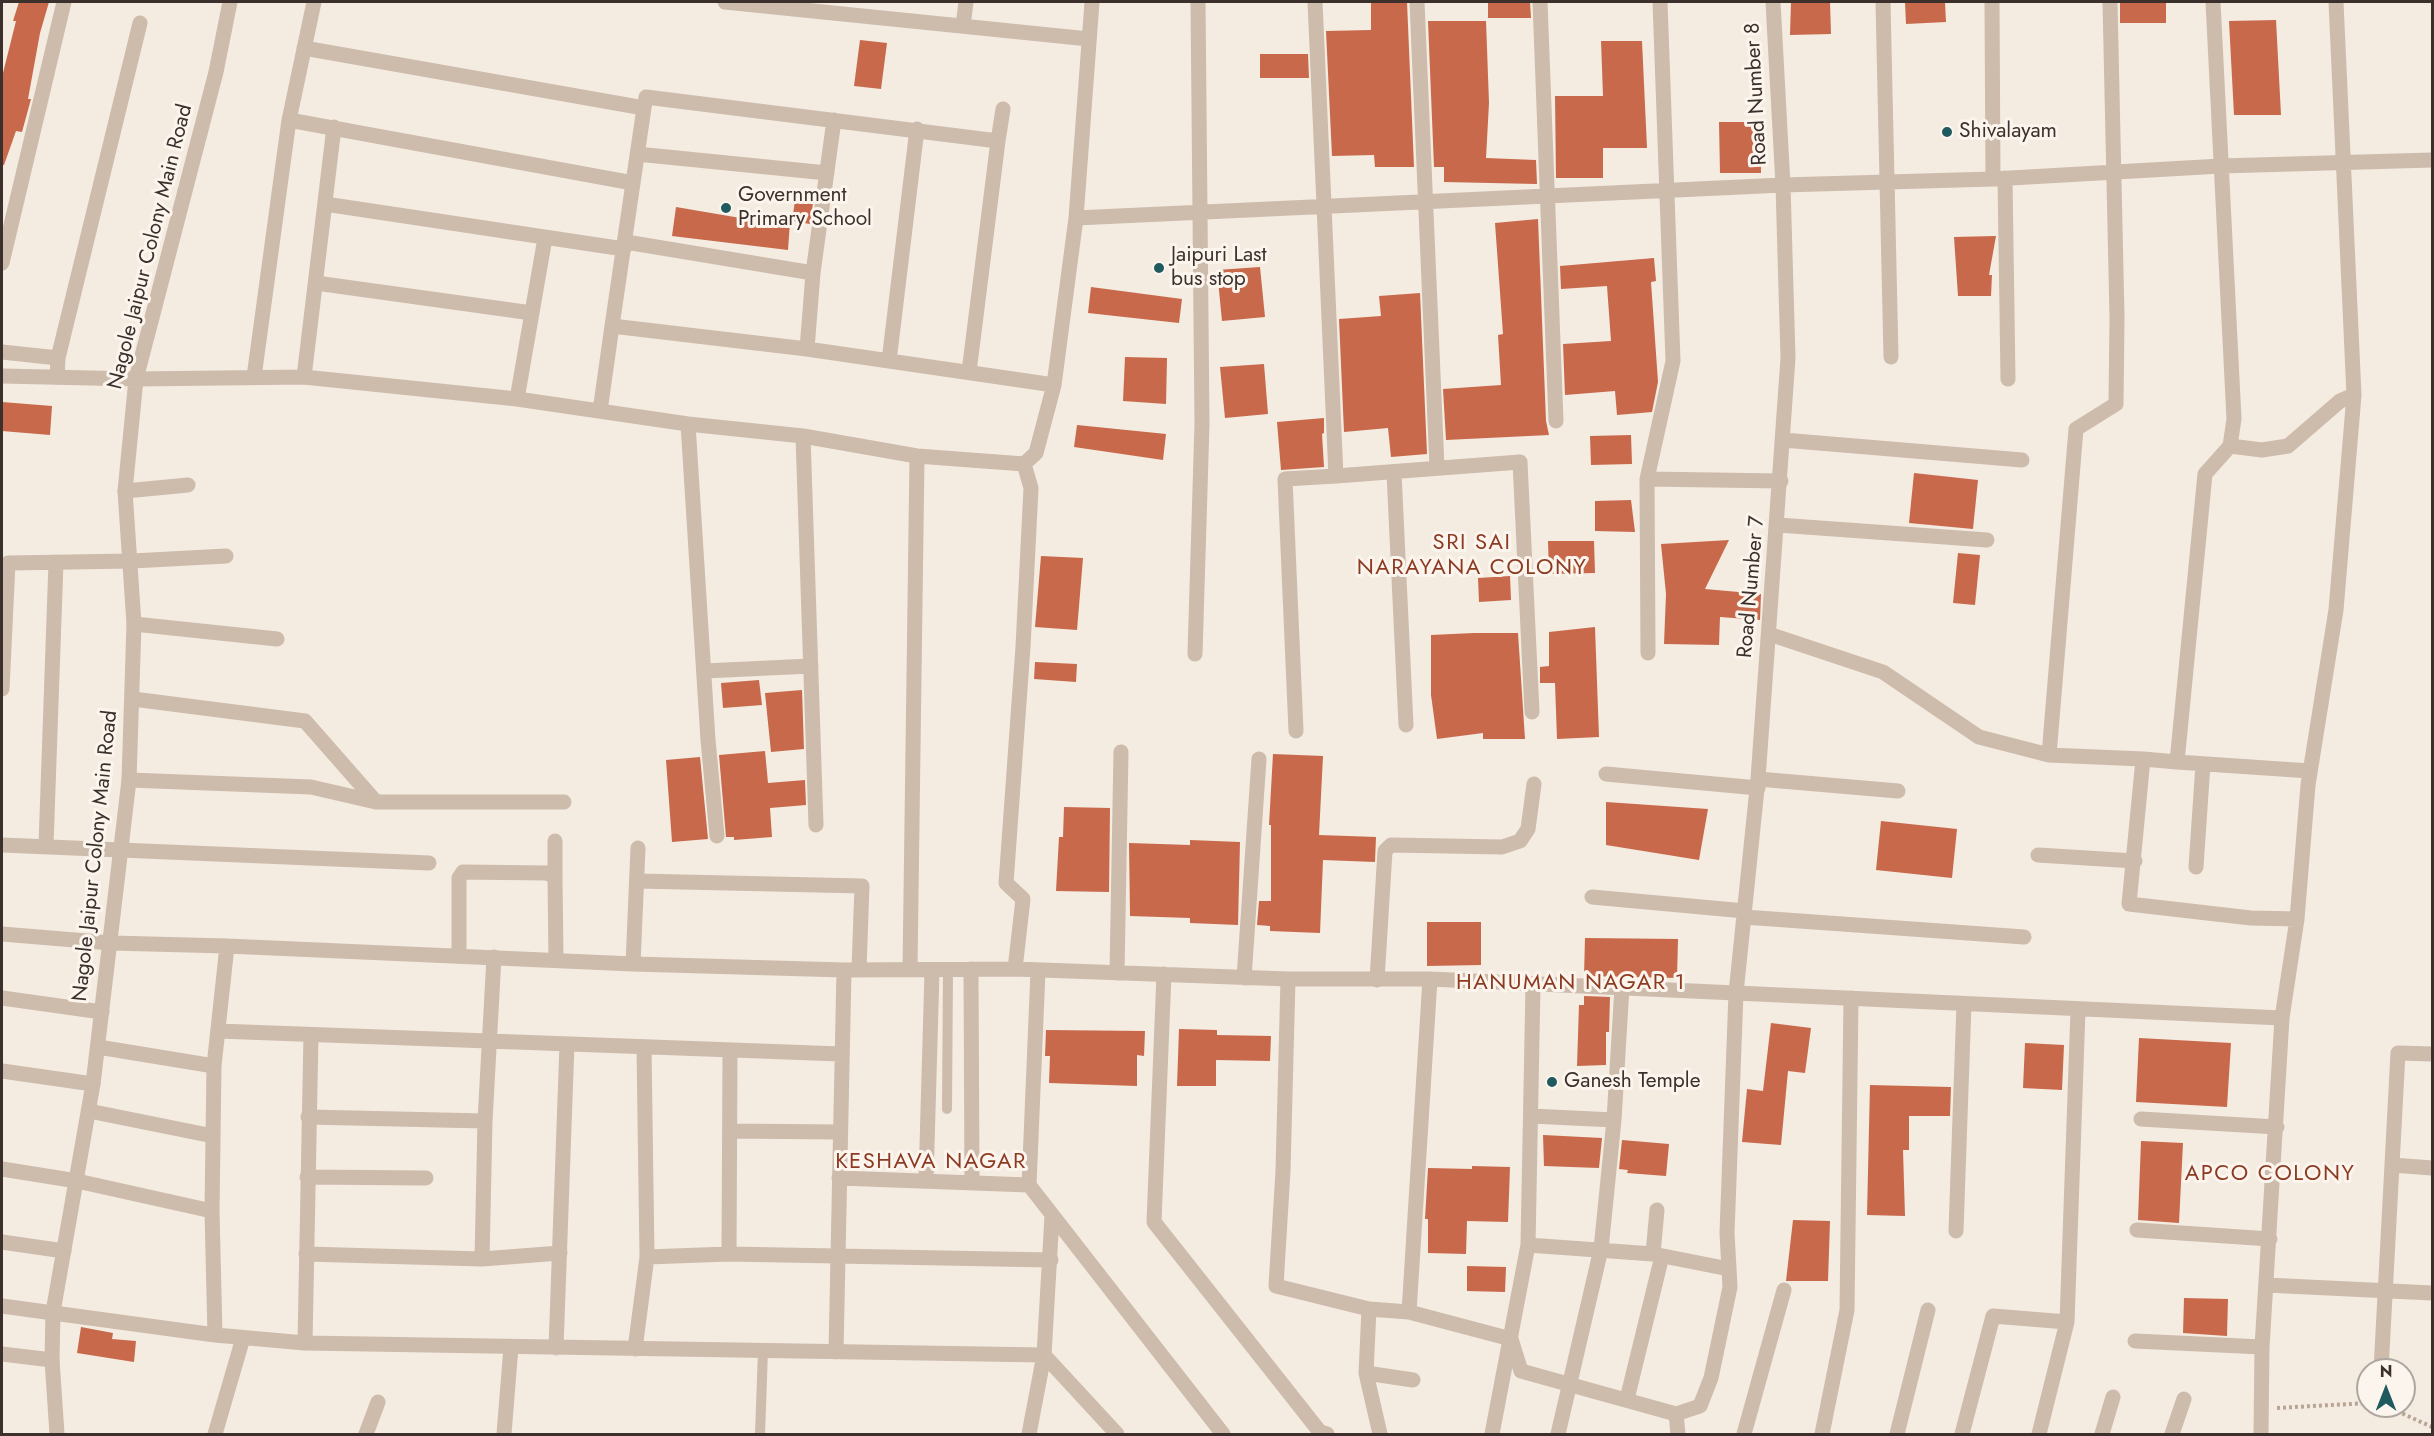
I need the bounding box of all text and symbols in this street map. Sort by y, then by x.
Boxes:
street label: Road Number 8 [1741,22,1773,166]
street label: Nagole Jaipur Colony Main Road [103,102,199,392]
place label: Shivalayam [1959,119,2057,145]
marker: Shivalayam [1940,125,1954,139]
place label: Government Primary School [738,183,872,233]
marker: Government Primary School [719,201,733,215]
place label: Jaipuri Last bus stop [1171,243,1267,293]
marker: Jaipuri Last bus stop [1152,261,1166,275]
street label: Road Number 7 [1733,515,1771,659]
district label: SRI SAI NARAYANA COLONY [1357,531,1587,582]
street label: Nagole Jaipur Colony Main Road [68,709,124,1003]
district label: HANUMAN NAGAR 1 [1456,971,1686,997]
place label: Ganesh Temple [1564,1069,1700,1095]
marker: Ganesh Temple [1545,1075,1559,1089]
district label: KESHAVA NAGAR [835,1150,1027,1176]
district label: APCO COLONY [2185,1162,2355,1188]
north arrow [2356,1358,2416,1418]
text: N [2380,1360,2392,1383]

